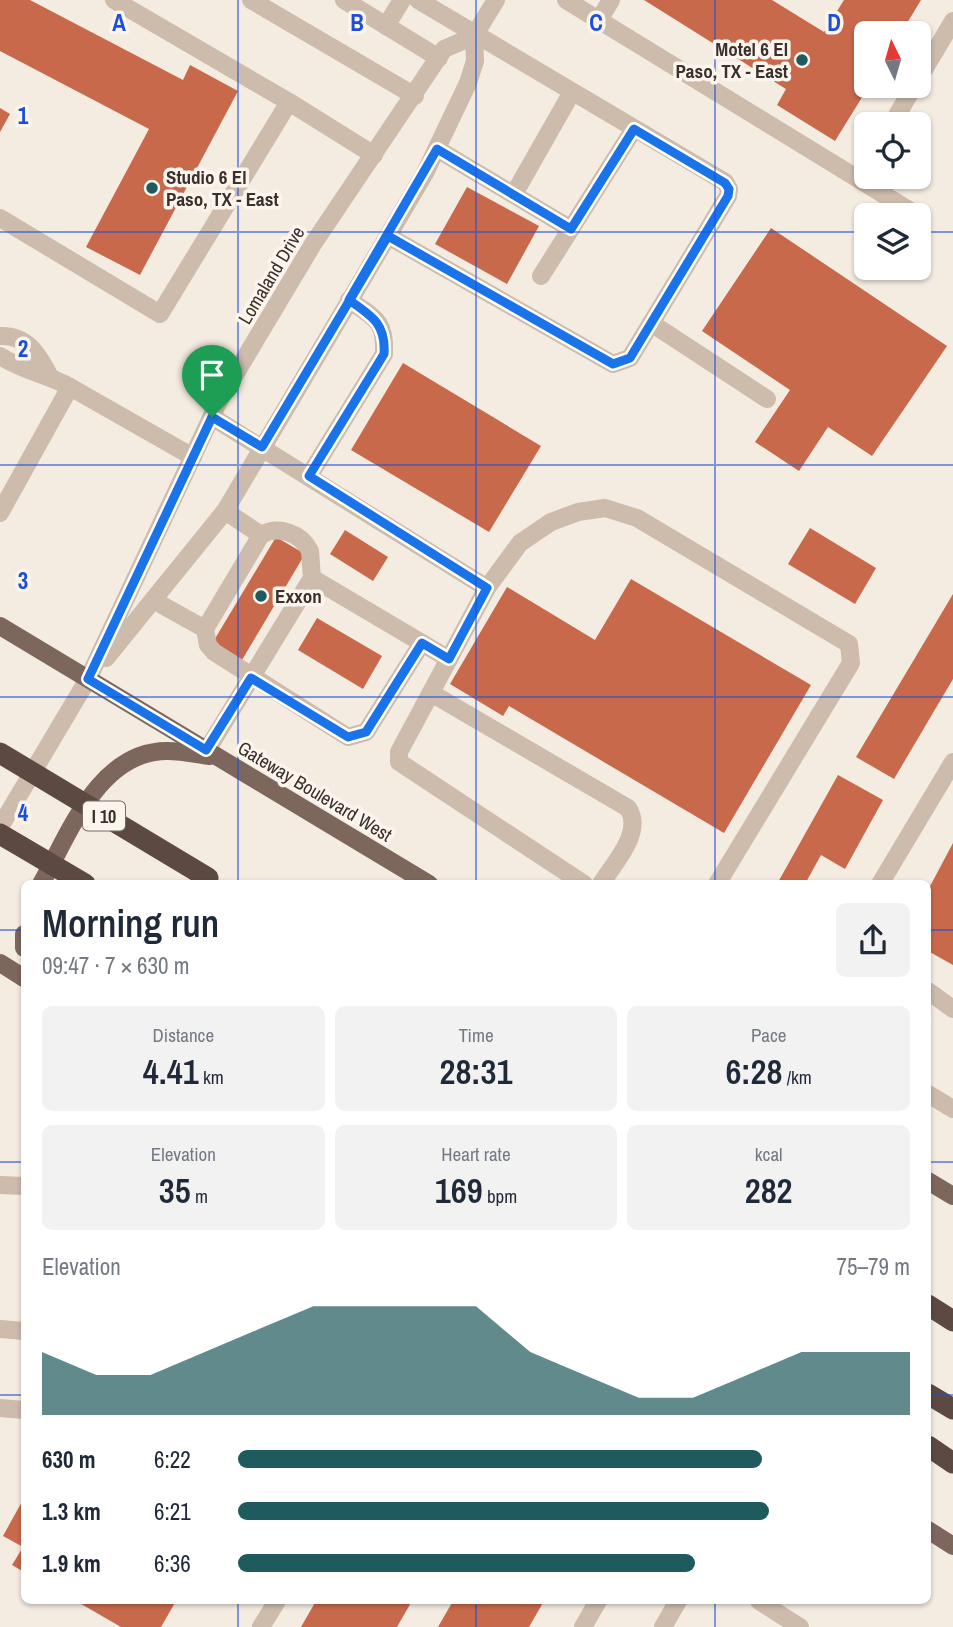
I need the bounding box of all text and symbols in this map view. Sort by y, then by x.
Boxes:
text: A [112,7,126,38]
text: B [350,7,364,38]
text: C [589,7,603,38]
text: D [827,7,841,38]
north arrow [854,21,931,98]
map controls [854,21,931,280]
place label: Motel 6 El Paso, TX - East [675,36,788,84]
marker: Motel 6 El Paso, TX - East [794,52,810,68]
text: 1 [18,100,29,131]
button: locate [854,112,931,189]
place label: Studio 6 El Paso, TX - East [166,164,279,212]
marker: Studio 6 El Paso, TX - East [144,180,160,196]
button: layers [854,203,931,280]
street label: Lomaland Drive [232,221,310,329]
text: 2 [18,333,28,364]
pin [182,345,242,417]
icon: arrive [193,356,231,394]
text: 3 [18,565,28,596]
place label: Exxon [275,583,322,609]
marker: Exxon [253,588,269,604]
street label: Gateway Boulevard West [233,735,397,848]
text: 4 [18,797,29,828]
road number: I 10 [83,802,125,830]
text: Morning run [42,898,219,949]
button: share [836,903,910,977]
text: 09:47 · 7 × 630 m [42,950,189,981]
text: Distance [153,1022,214,1048]
text: Time [458,1022,494,1048]
text: Pace [751,1022,786,1048]
text: 4.41 [143,1048,199,1095]
text: 28:31 [440,1048,512,1095]
text: 6:28 [725,1048,782,1095]
text: km [199,1064,224,1090]
text: /km [782,1064,812,1090]
text: Elevation [151,1141,216,1167]
text: Heart rate [441,1141,511,1167]
text: kcal [755,1141,783,1167]
text: 35 [159,1167,191,1214]
text: 169 [435,1167,483,1214]
text: 282 [745,1167,793,1214]
text: m [191,1183,208,1209]
text: bpm [483,1183,517,1209]
text: Elevation [42,1251,121,1282]
text: 75–79 m [837,1251,910,1282]
text: 630 m [42,1444,95,1475]
text: 6:22 [154,1444,191,1475]
text: 1.3 km [42,1496,101,1527]
text: 6:21 [154,1496,191,1527]
text: 1.9 km [42,1548,101,1579]
text: 6:36 [154,1548,191,1579]

